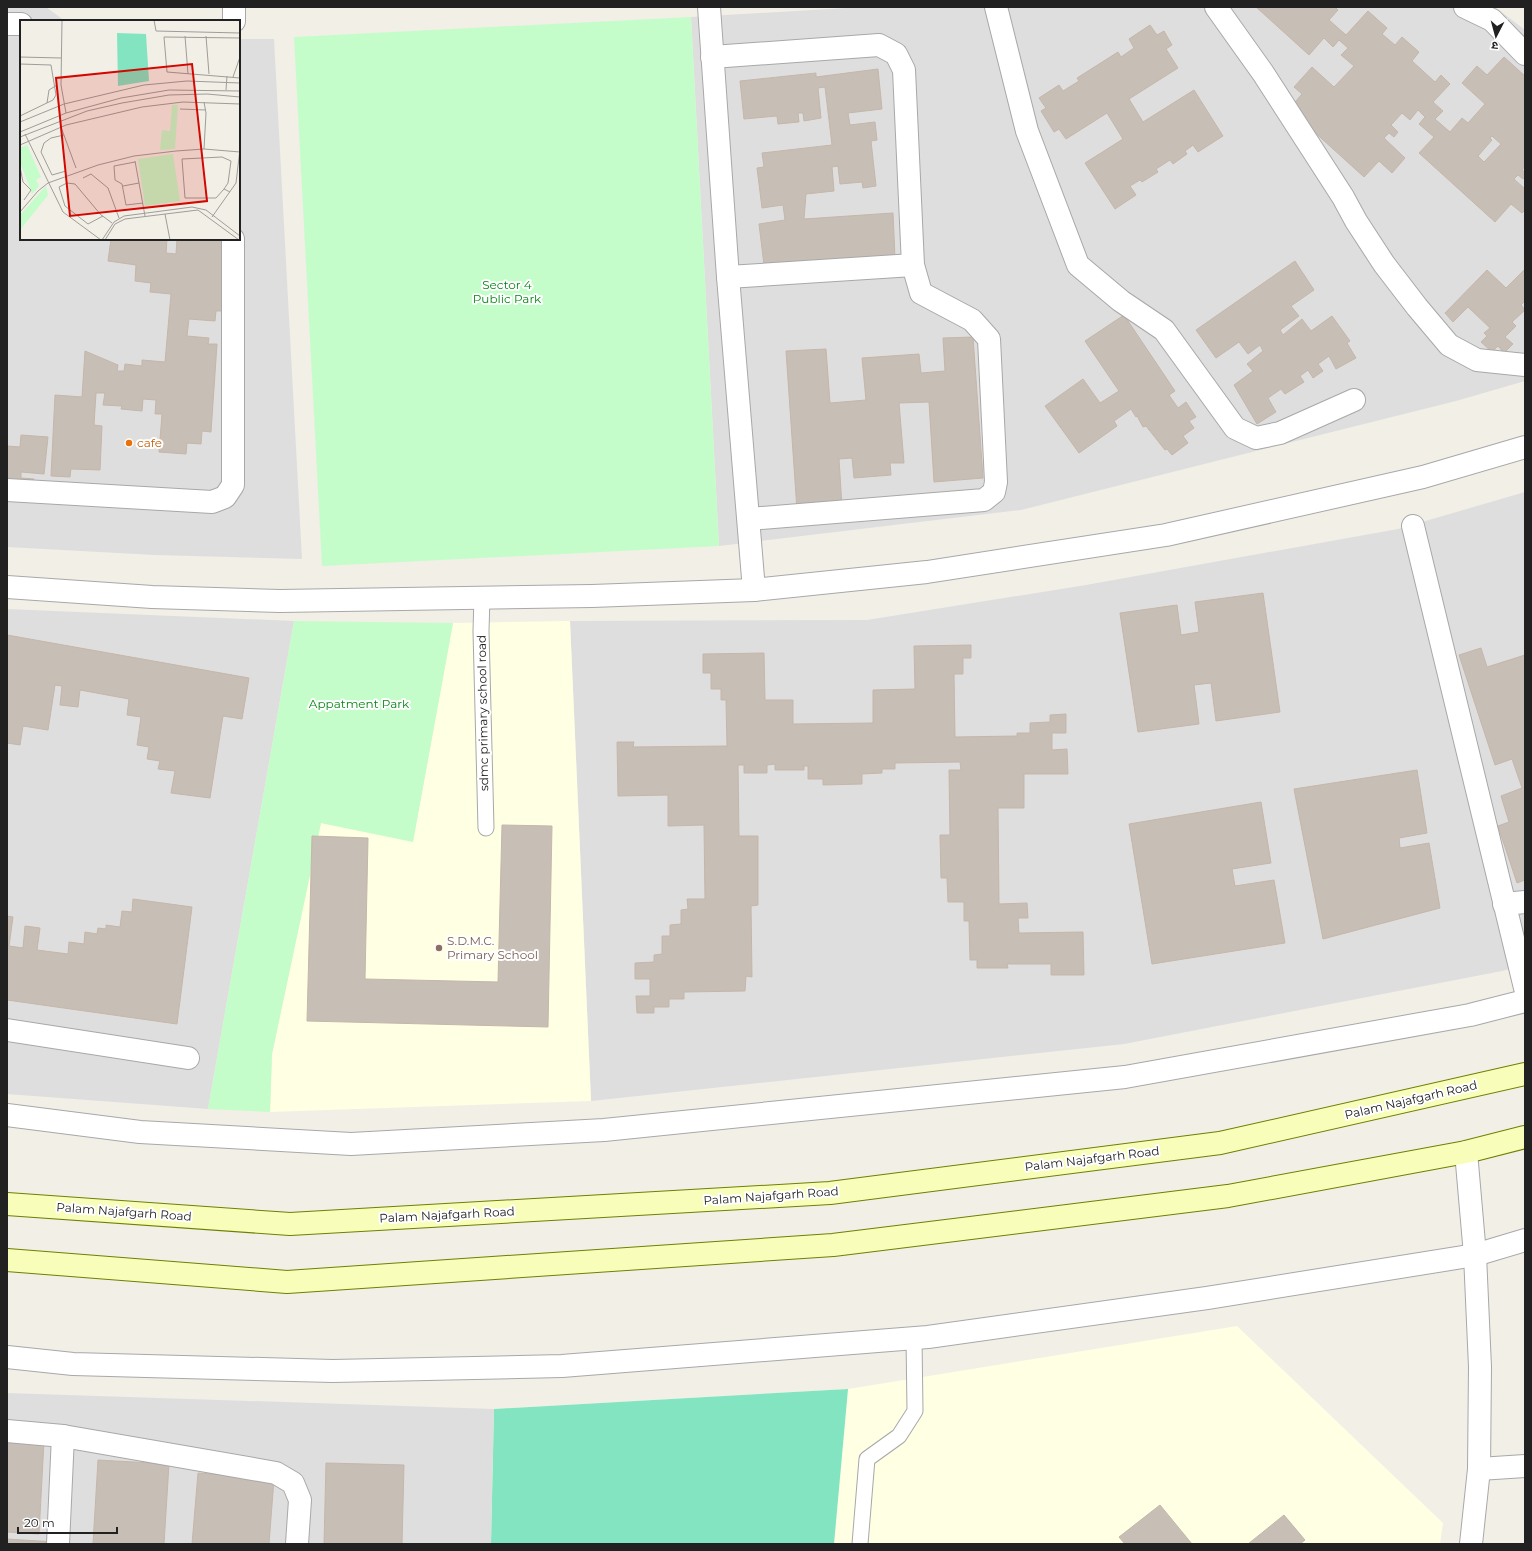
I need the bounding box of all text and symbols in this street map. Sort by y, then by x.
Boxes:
north arrow [1476,16,1516,56]
inset map [20,20,240,240]
text: उ [1490,39,1499,53]
park label: Sector 4 Public Park [473,277,542,306]
place label: cafe [137,435,162,450]
marker: cafe [124,438,134,448]
street label: sdmc primary school road [474,635,491,791]
park label: Appatment Park [309,696,410,711]
place label: S.D.M.C. Primary School [447,933,538,962]
marker: S.D.M.C. Primary School [434,943,444,953]
street label: Palam Najafgarh Road [1343,1077,1479,1122]
street label: Palam Najafgarh Road [1024,1143,1160,1174]
street label: Palam Najafgarh Road [703,1183,839,1208]
street label: Palam Najafgarh Road [56,1199,192,1224]
street label: Palam Najafgarh Road [379,1203,515,1226]
scale bar [18,1509,117,1535]
text: 20 m [24,1515,55,1530]

